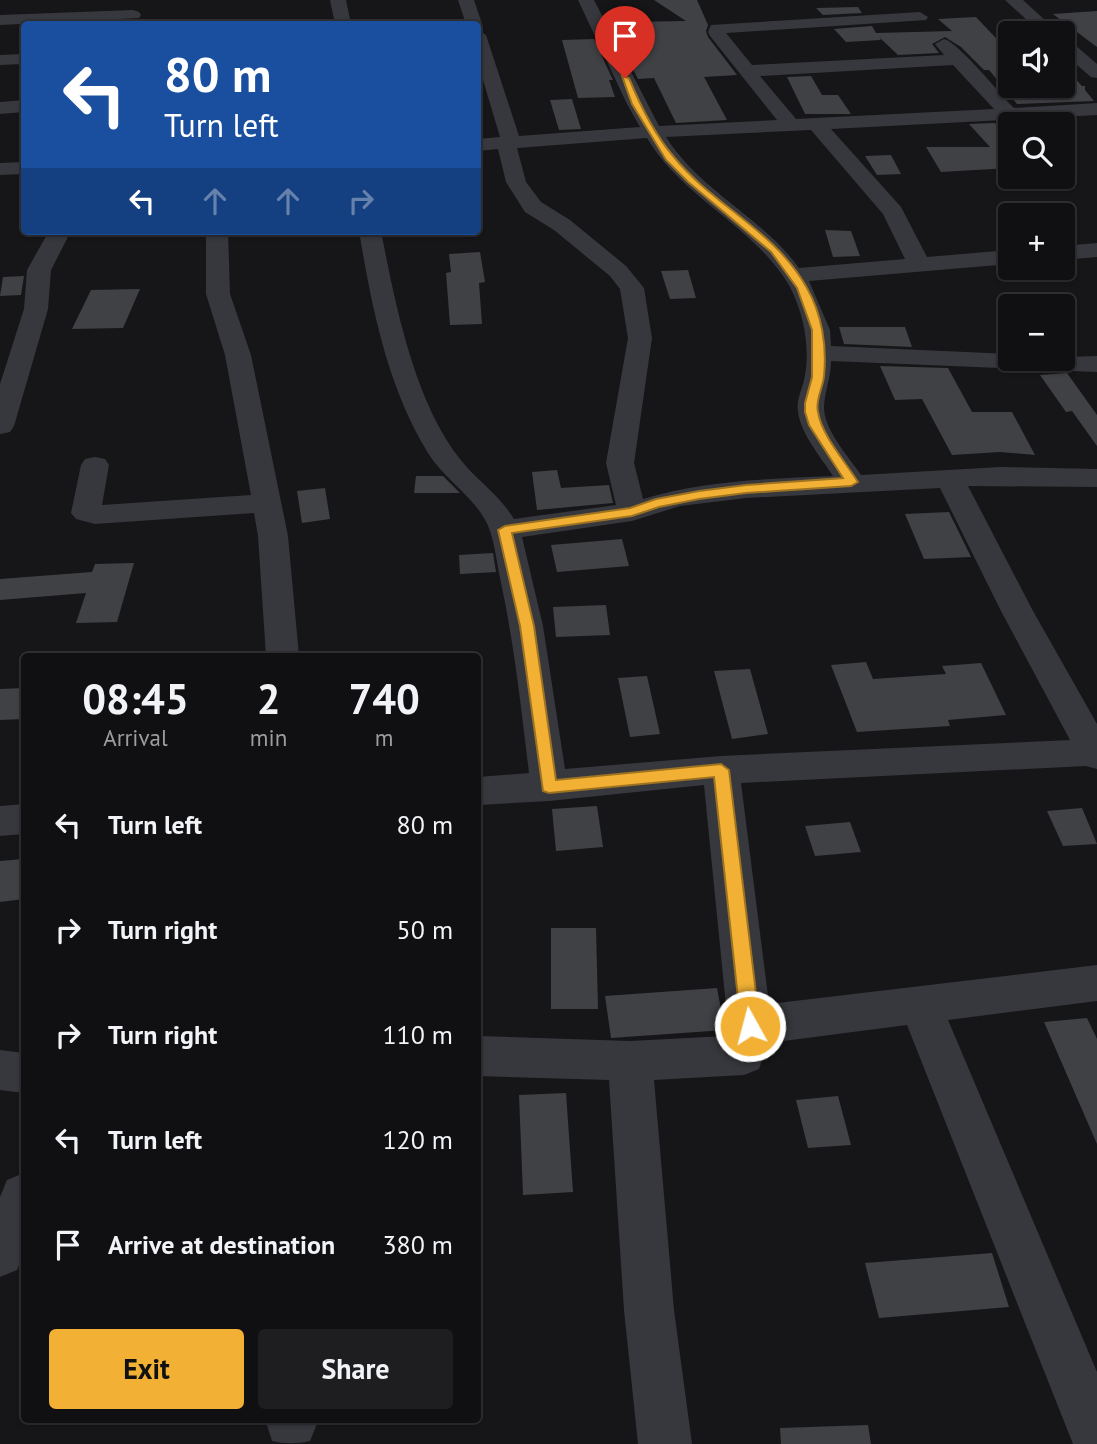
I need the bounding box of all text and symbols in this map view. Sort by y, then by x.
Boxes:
pin [595,6,655,78]
icon: arrive [606,17,644,55]
map controls [998,21,1075,371]
button: sound [998,21,1075,98]
text: 80 m [164,42,271,106]
icon: left [49,49,140,140]
text: Turn left [164,104,279,146]
button: search [998,112,1075,189]
icon: left [123,182,161,220]
icon: ahead [196,182,234,220]
icon: ahead [269,182,307,220]
icon: right [342,182,380,220]
button: + [998,203,1075,280]
button: − [998,294,1075,371]
text: 08:45 [82,671,189,726]
text: 2 [257,671,280,726]
text: 740 [348,671,420,726]
text: Arrival [103,723,168,752]
text: min [250,723,287,752]
text: m [375,723,393,752]
icon: left [49,806,87,844]
text: Turn left [108,808,202,841]
text: 80 m [397,808,453,841]
icon: right [49,911,87,949]
text: Turn right [108,913,217,946]
text: 50 m [397,913,453,946]
position arrow [713,989,787,1063]
icon: right [49,1016,87,1054]
text: Turn right [108,1018,217,1051]
text: 110 m [382,1018,453,1051]
icon: left [49,1121,87,1159]
text: Turn left [108,1123,202,1156]
text: 120 m [382,1123,453,1156]
icon: arrive [49,1226,87,1264]
text: Arrive at destination [108,1228,335,1261]
text: 380 m [382,1228,453,1261]
button: Exit [49,1329,244,1409]
button: Share [258,1329,453,1409]

